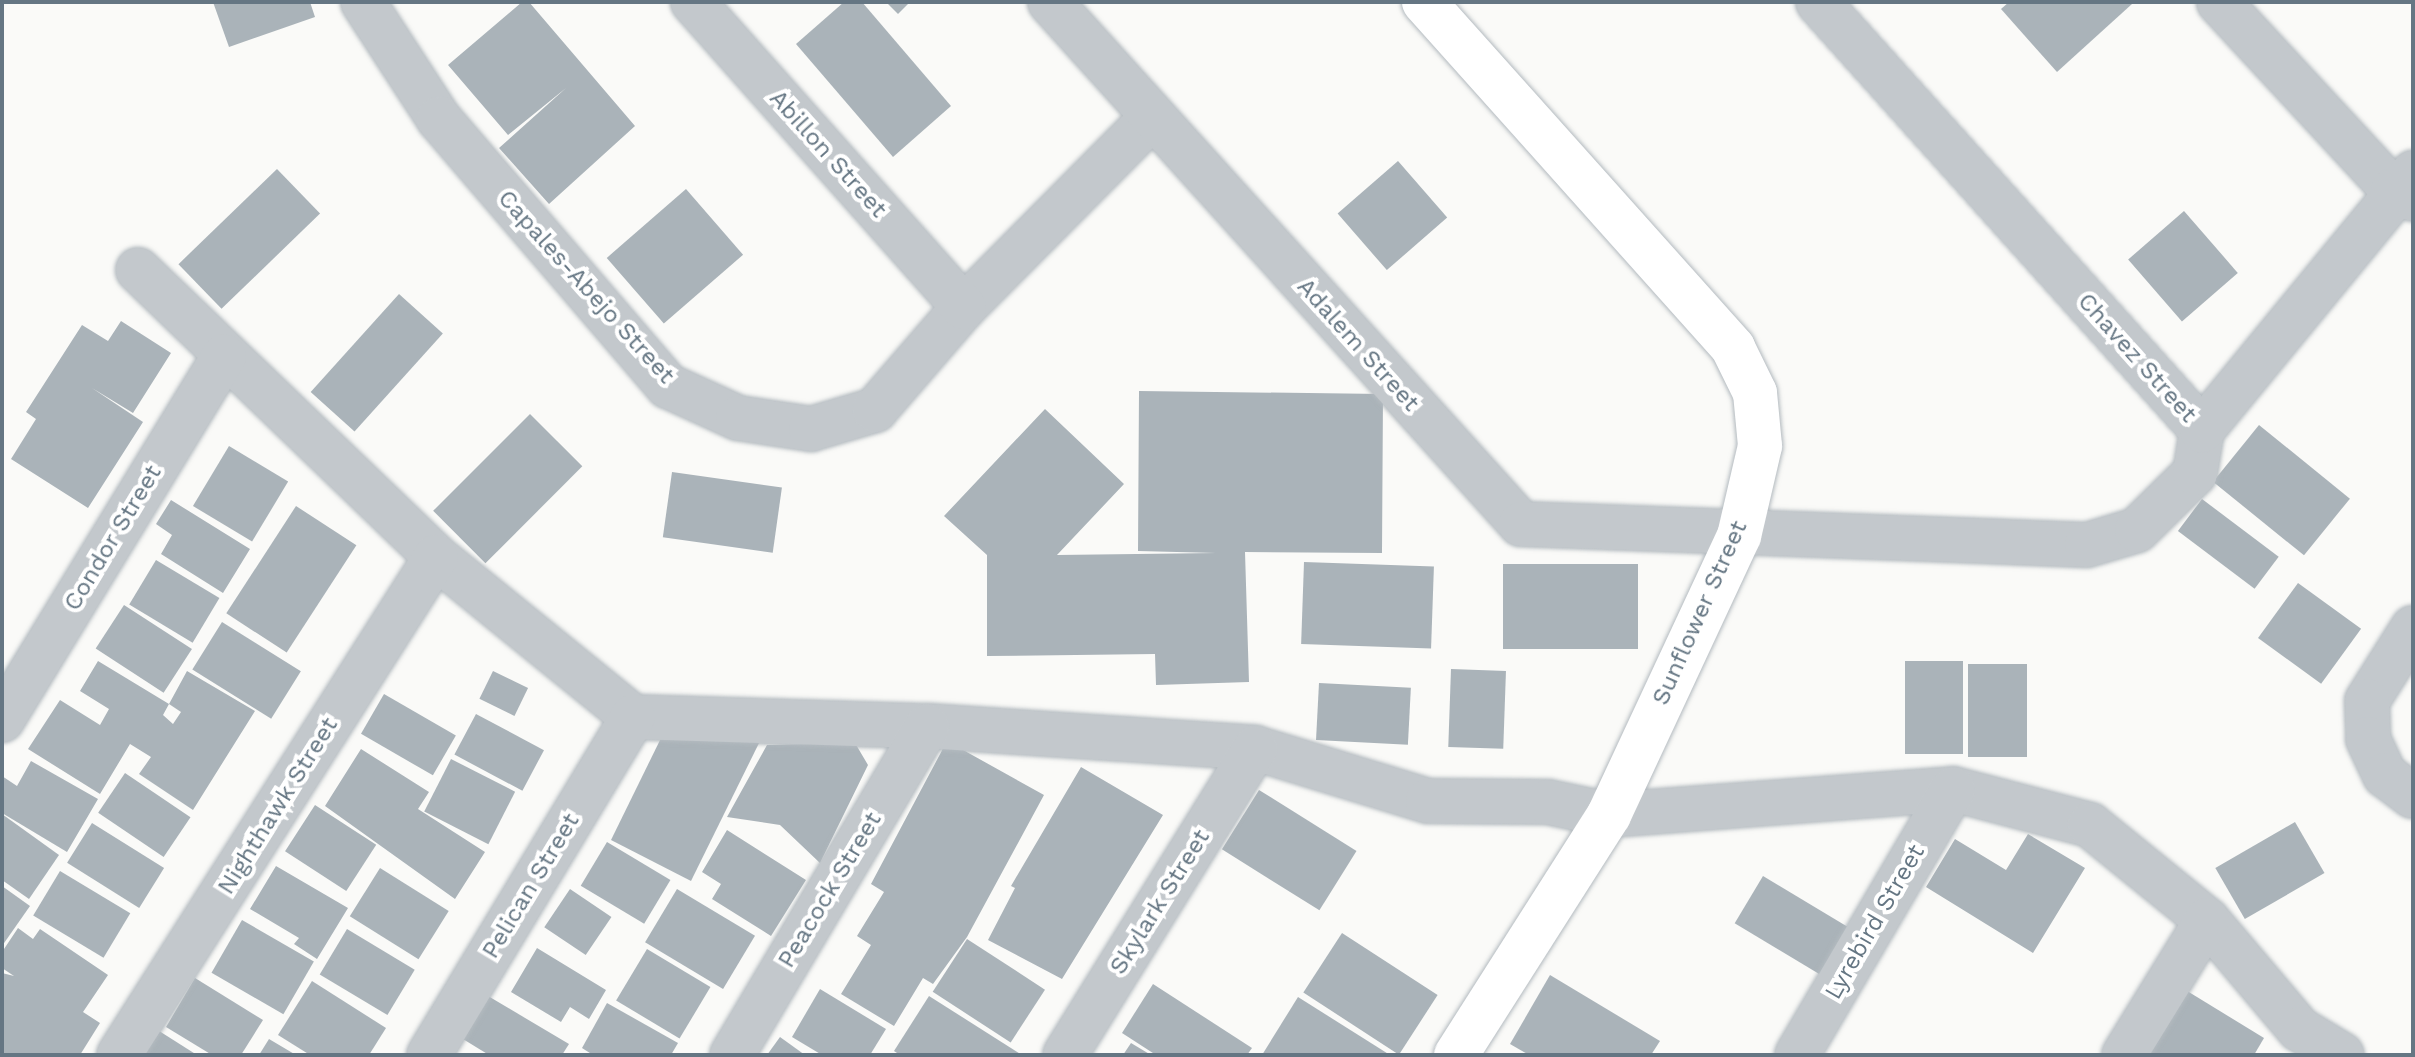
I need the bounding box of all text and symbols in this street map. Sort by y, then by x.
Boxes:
street label: Abillon Street [763,84,893,224]
street label: Capales-Abejo Street [492,184,680,390]
street label: Adalem Street [1291,273,1425,417]
street label: Chavez Street [2071,287,2203,429]
street label: Condor Street [58,460,168,616]
street label: Sunflower Street [1646,516,1754,710]
street label: Nighthawk Street [212,712,344,900]
street label: Peacock Street [772,807,888,973]
street label: Pelican Street [476,808,586,964]
street label: Skylark Street [1104,824,1216,980]
street label: Lyrebird Street [1819,839,1931,1005]

